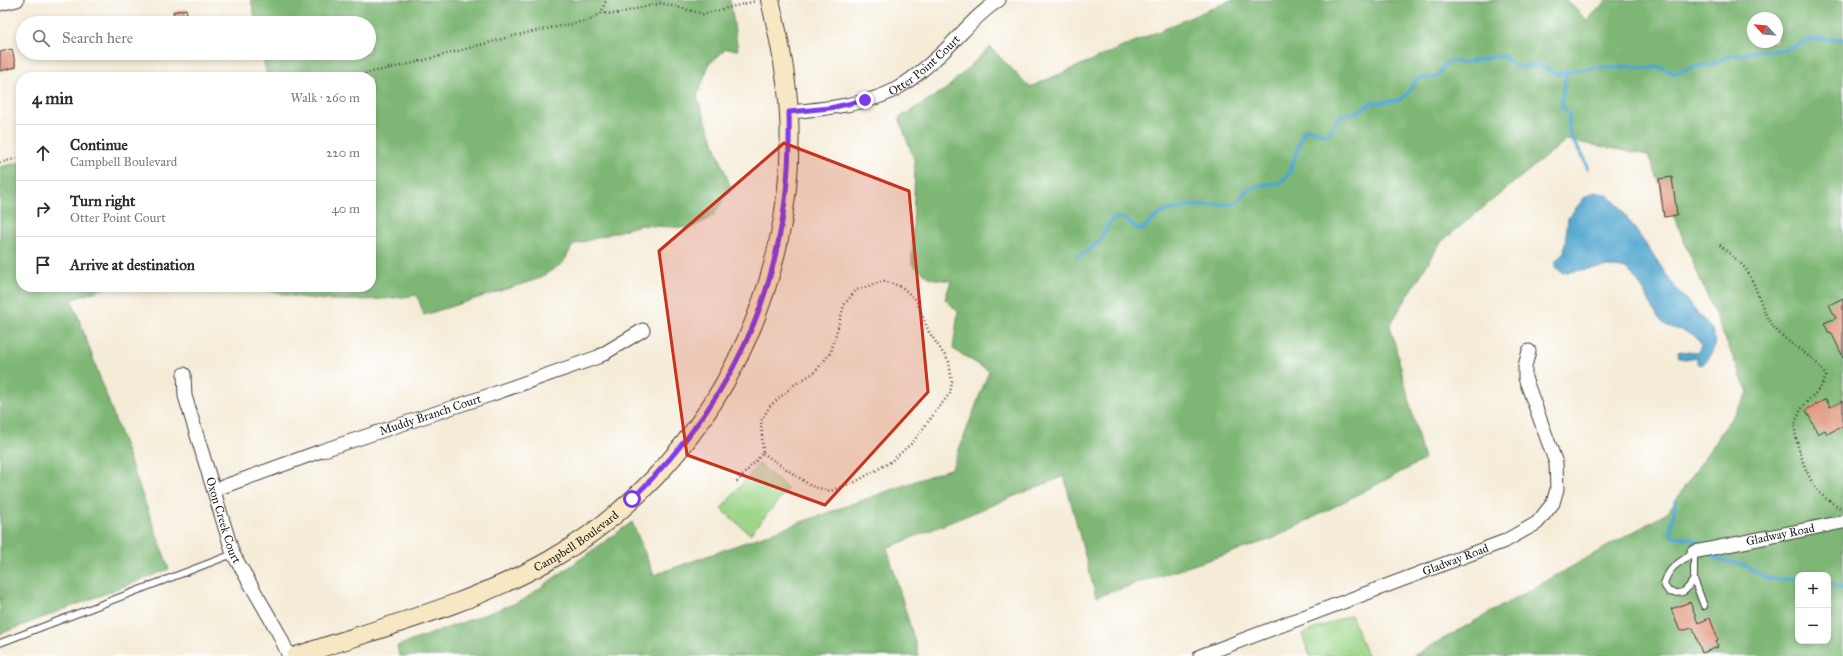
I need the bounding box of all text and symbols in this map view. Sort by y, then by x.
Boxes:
north arrow [1747,12,1783,48]
search box [16,16,376,60]
icon: search [30,27,52,49]
text: Search here [62,29,133,47]
street label: Otter Point Court [886,32,964,99]
text: 4 min [32,88,73,109]
text: Walk · 260 m [290,90,360,106]
route end [856,91,874,109]
text: Continue [70,136,128,154]
icon: ahead [32,142,54,164]
text: 220 m [326,145,360,161]
text: Campbell Boulevard [70,154,177,170]
text: Turn right [70,192,135,210]
icon: right [32,198,54,220]
text: 40 m [331,201,360,217]
text: Otter Point Court [70,210,166,226]
icon: arrive [32,254,54,276]
text: Arrive at destination [70,256,195,274]
street label: Muddy Branch Court [377,391,484,438]
street label: Oxon Creek Court [203,475,244,567]
route start [623,490,641,508]
street label: Campbell Boulevard [531,508,621,575]
street label: Gladway Road [1745,521,1816,548]
street label: Gladway Road [1420,541,1491,579]
map controls [1795,572,1831,644]
button: + [1795,572,1831,608]
button: − [1795,608,1831,644]

